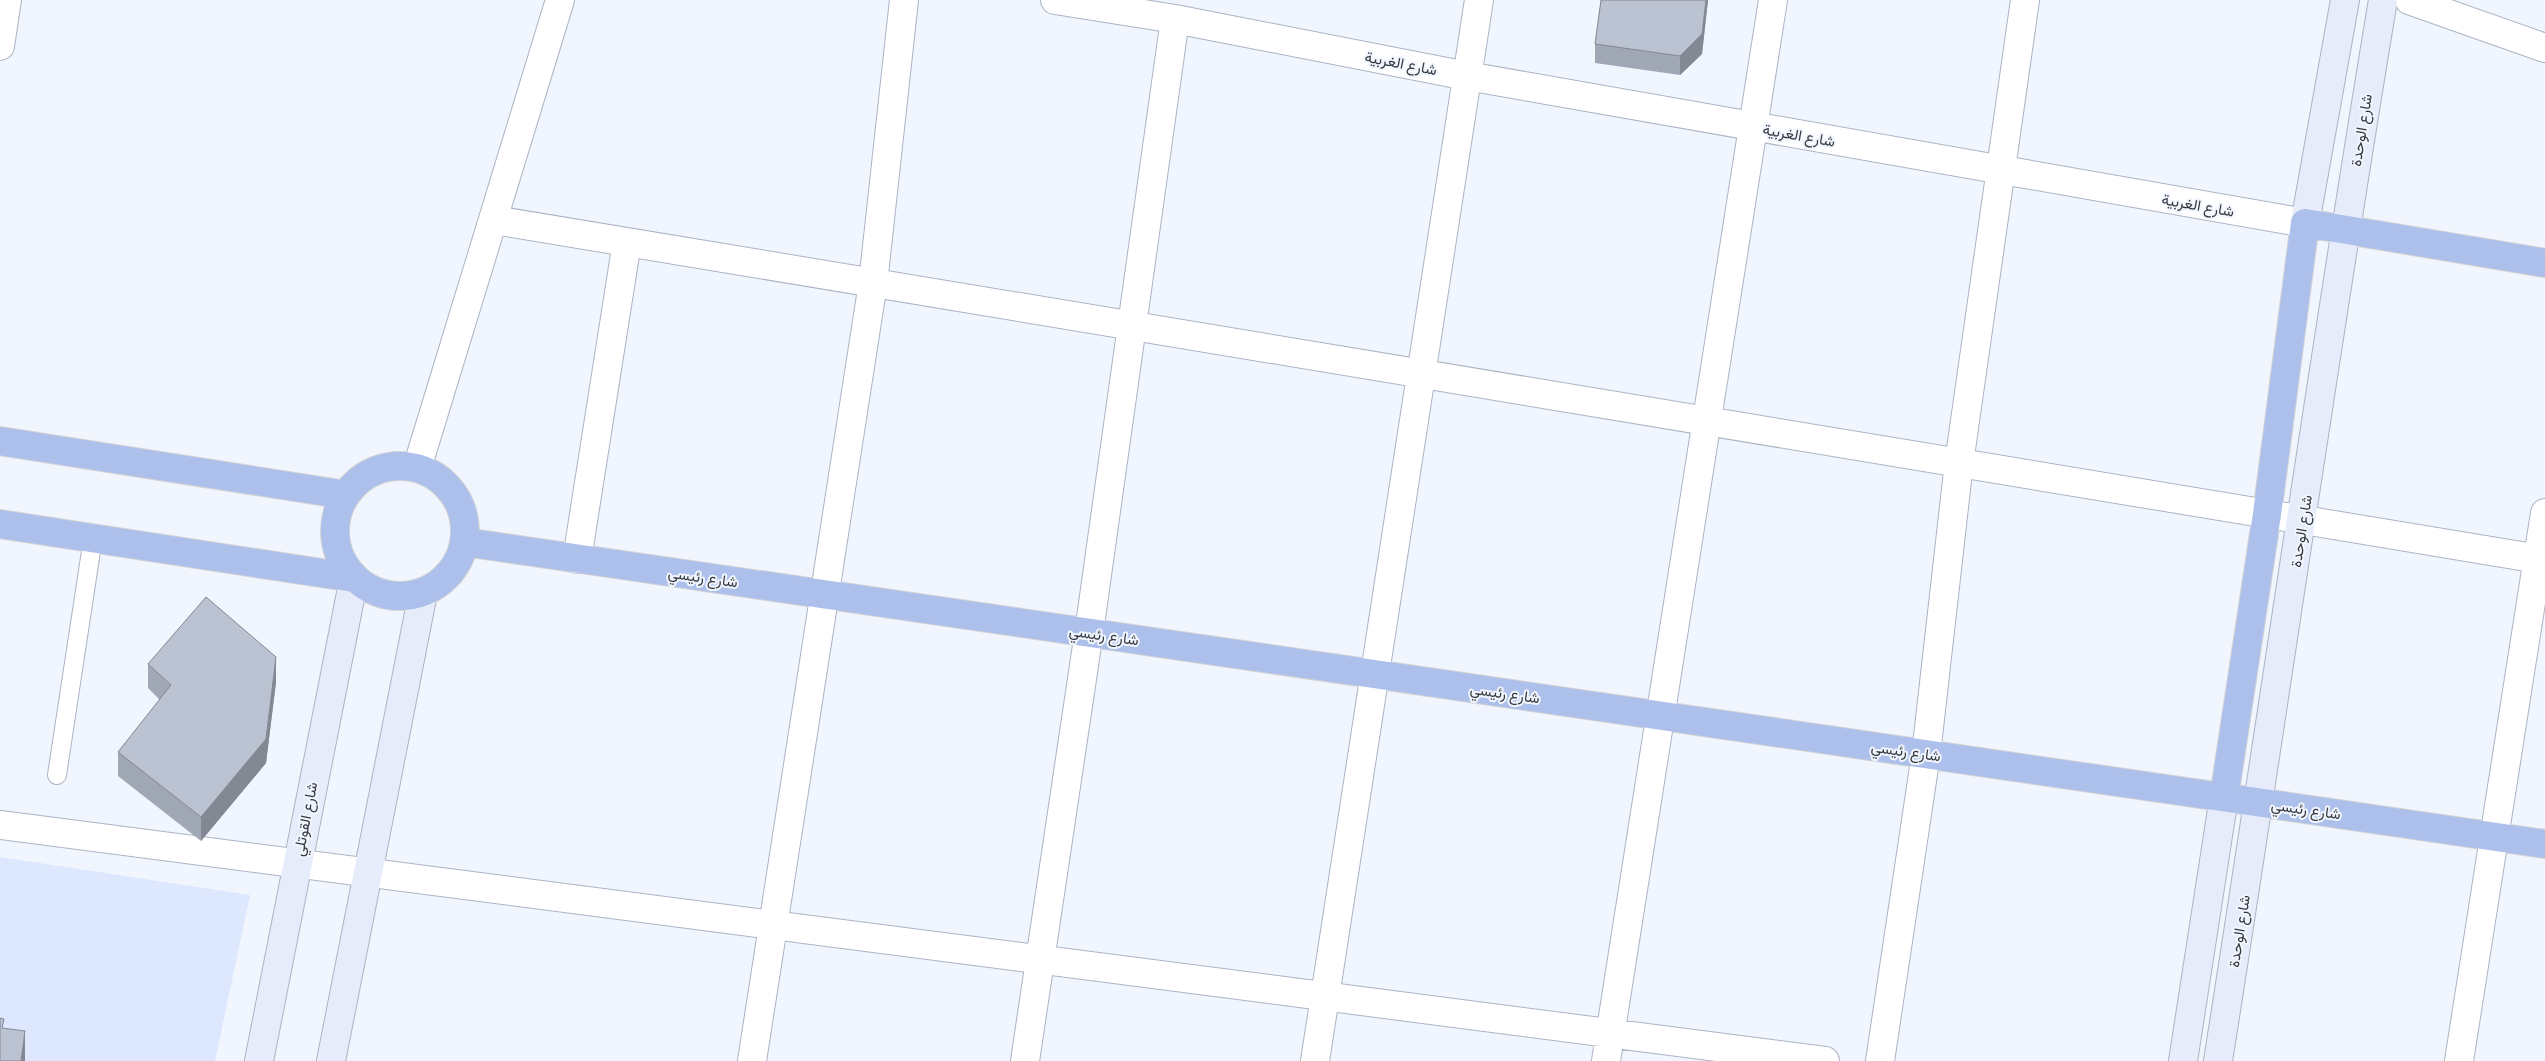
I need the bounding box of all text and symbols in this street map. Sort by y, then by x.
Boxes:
street label: شارع الغربية [1363,47,1439,81]
street label: شارع الوحدة [2346,92,2378,168]
street label: شارع الغربية [1761,119,1837,153]
street label: شارع الغربية [2160,189,2236,223]
street label: شارع الوحدة [2286,493,2318,569]
street label: شارع رئيسي [666,563,739,595]
street label: شارع رئيسي [1067,621,1140,653]
street label: شارع رئيسي [1468,679,1541,711]
street label: شارع رئيسي [1869,737,1942,769]
street label: شارع القوتلي [289,780,325,858]
street label: شارع رئيسي [2269,795,2342,827]
street label: شارع الوحدة [2224,893,2256,969]

